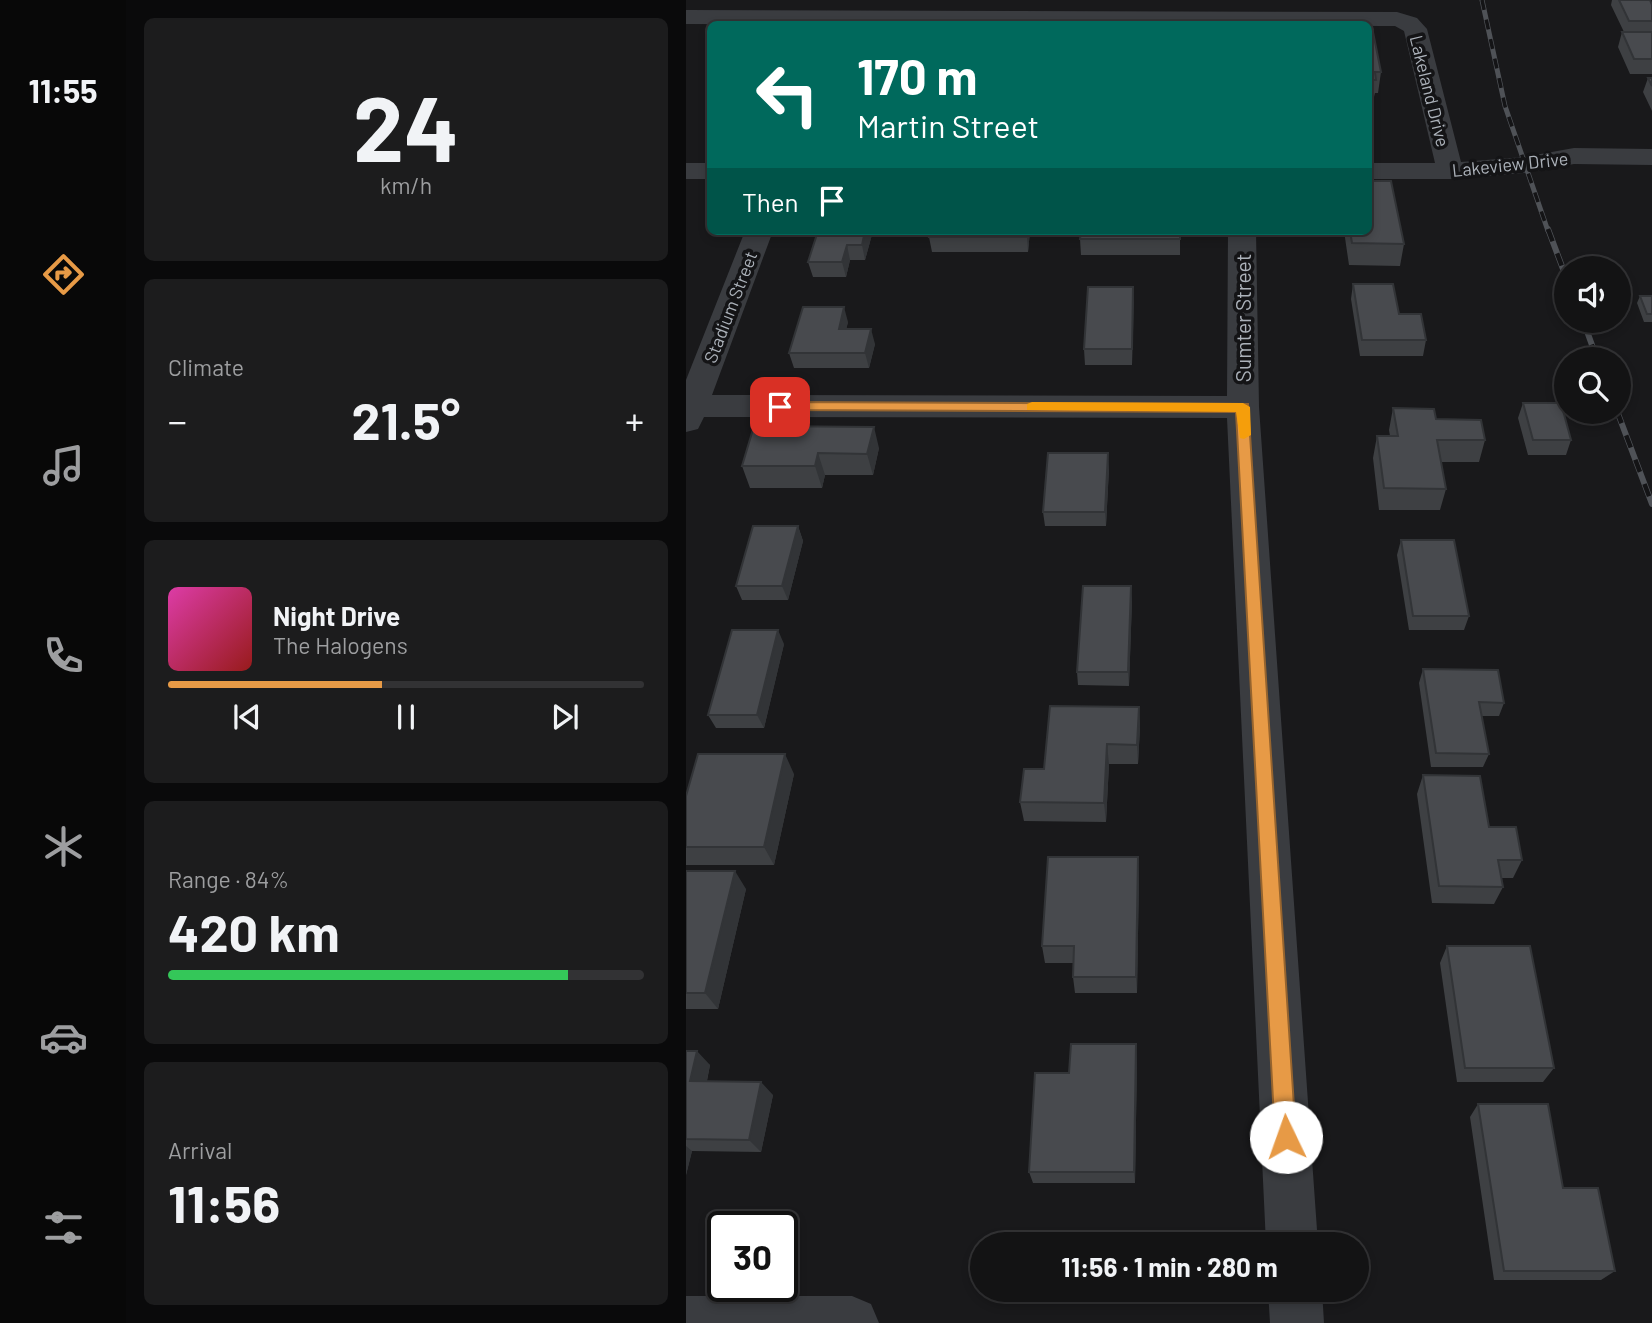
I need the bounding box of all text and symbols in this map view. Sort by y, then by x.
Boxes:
street label: Lakeland Drive [1406,33,1454,149]
text: 170 m [857,46,977,105]
icon: left [742,49,833,140]
text: 11:55 [28,71,98,109]
text: 24 [353,71,459,180]
text: Martin Street [857,106,1039,144]
street label: Lakeview Drive [1451,147,1569,181]
text: km/h [380,171,432,199]
icon: arrive [813,182,851,220]
text: Then [742,186,799,217]
street label: Stadium Street [699,248,761,366]
icon: directions [39,250,88,299]
street label: Sumter Street [1230,254,1255,382]
map controls [1554,256,1631,424]
button: sound [1554,256,1631,333]
button: search [1554,347,1631,424]
text: Climate [168,353,244,381]
pin [750,377,810,437]
text: 21.5° [352,388,460,450]
icon: arrive [761,388,799,426]
text: − [168,397,187,443]
text: + [625,397,644,443]
icon: music [39,441,88,490]
text: Night Drive [273,600,400,631]
icon: phone [39,631,88,680]
text: The Halogens [273,631,408,659]
icon: previous [228,698,266,736]
icon: pause [387,698,425,736]
icon: next [546,698,584,736]
icon: climate [39,822,88,871]
text: Range · 84% [168,865,289,893]
text: 420 km [168,900,340,962]
icon: car [39,1013,88,1062]
position arrow [1249,1100,1323,1174]
text: Arrival [168,1136,232,1164]
text: 11:56 [168,1171,280,1233]
icon: filters [39,1203,88,1252]
speed limit sign: 30 [707,1211,798,1302]
text: 11:56 · 1 min · 280 m [1061,1251,1278,1282]

